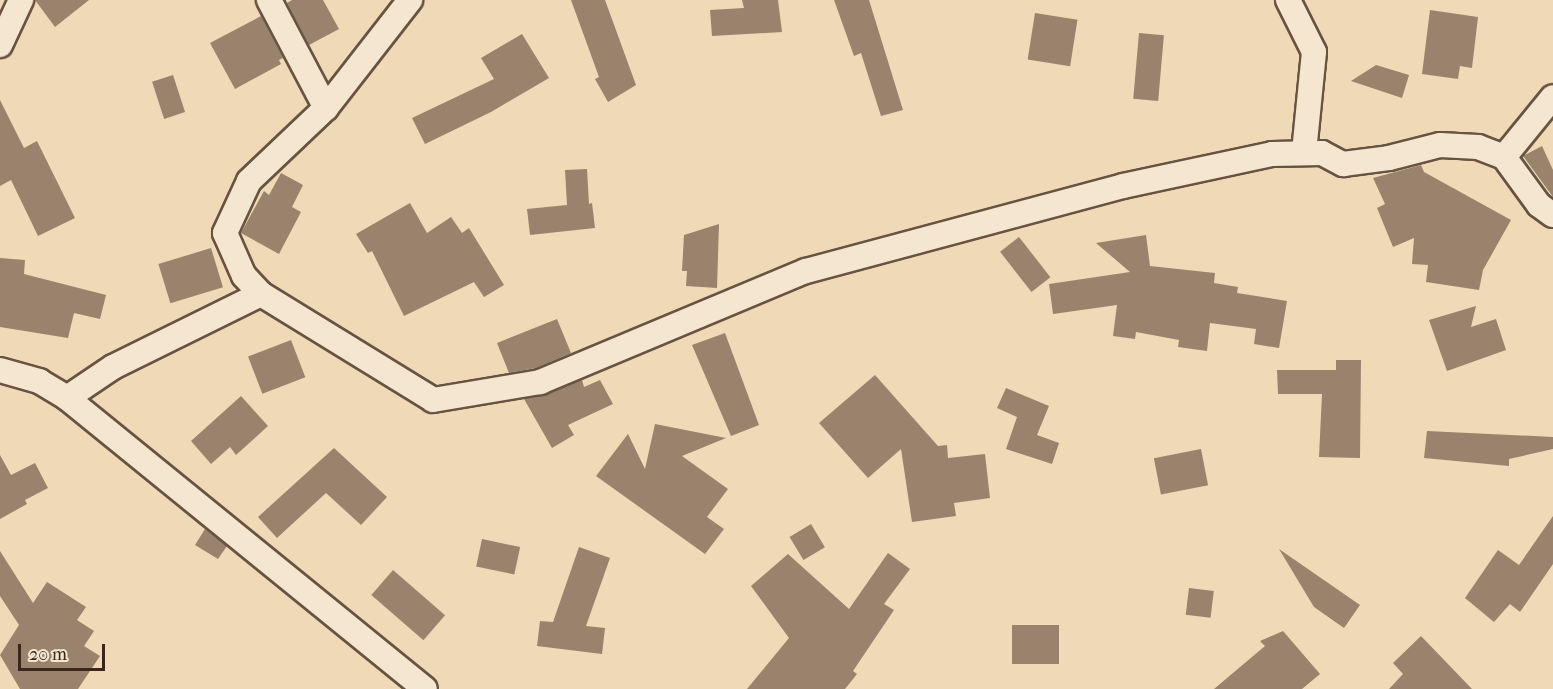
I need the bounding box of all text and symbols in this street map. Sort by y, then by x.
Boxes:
scale bar [21,632,108,670]
text: 20 m [29,644,67,665]

